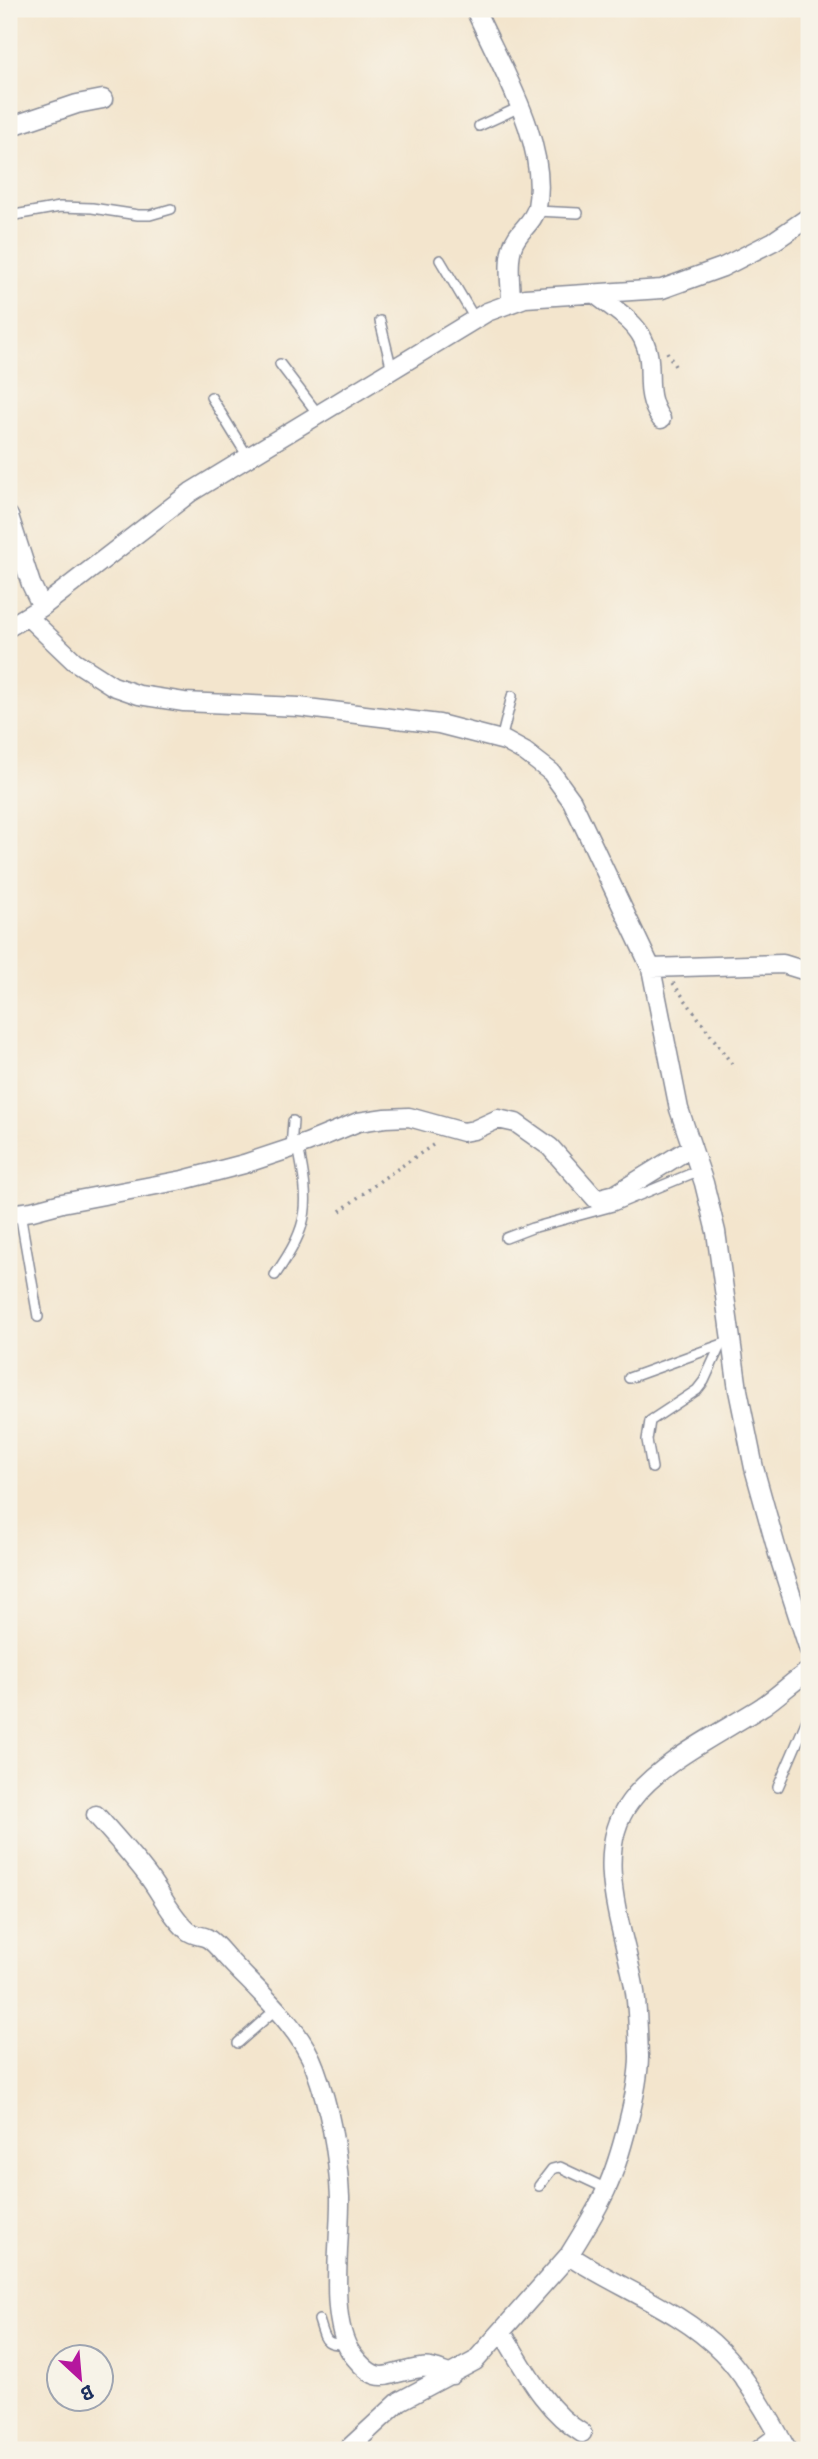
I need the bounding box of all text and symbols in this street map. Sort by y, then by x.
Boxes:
north arrow [46,2344,116,2414]
text: B [76,2380,99,2408]

